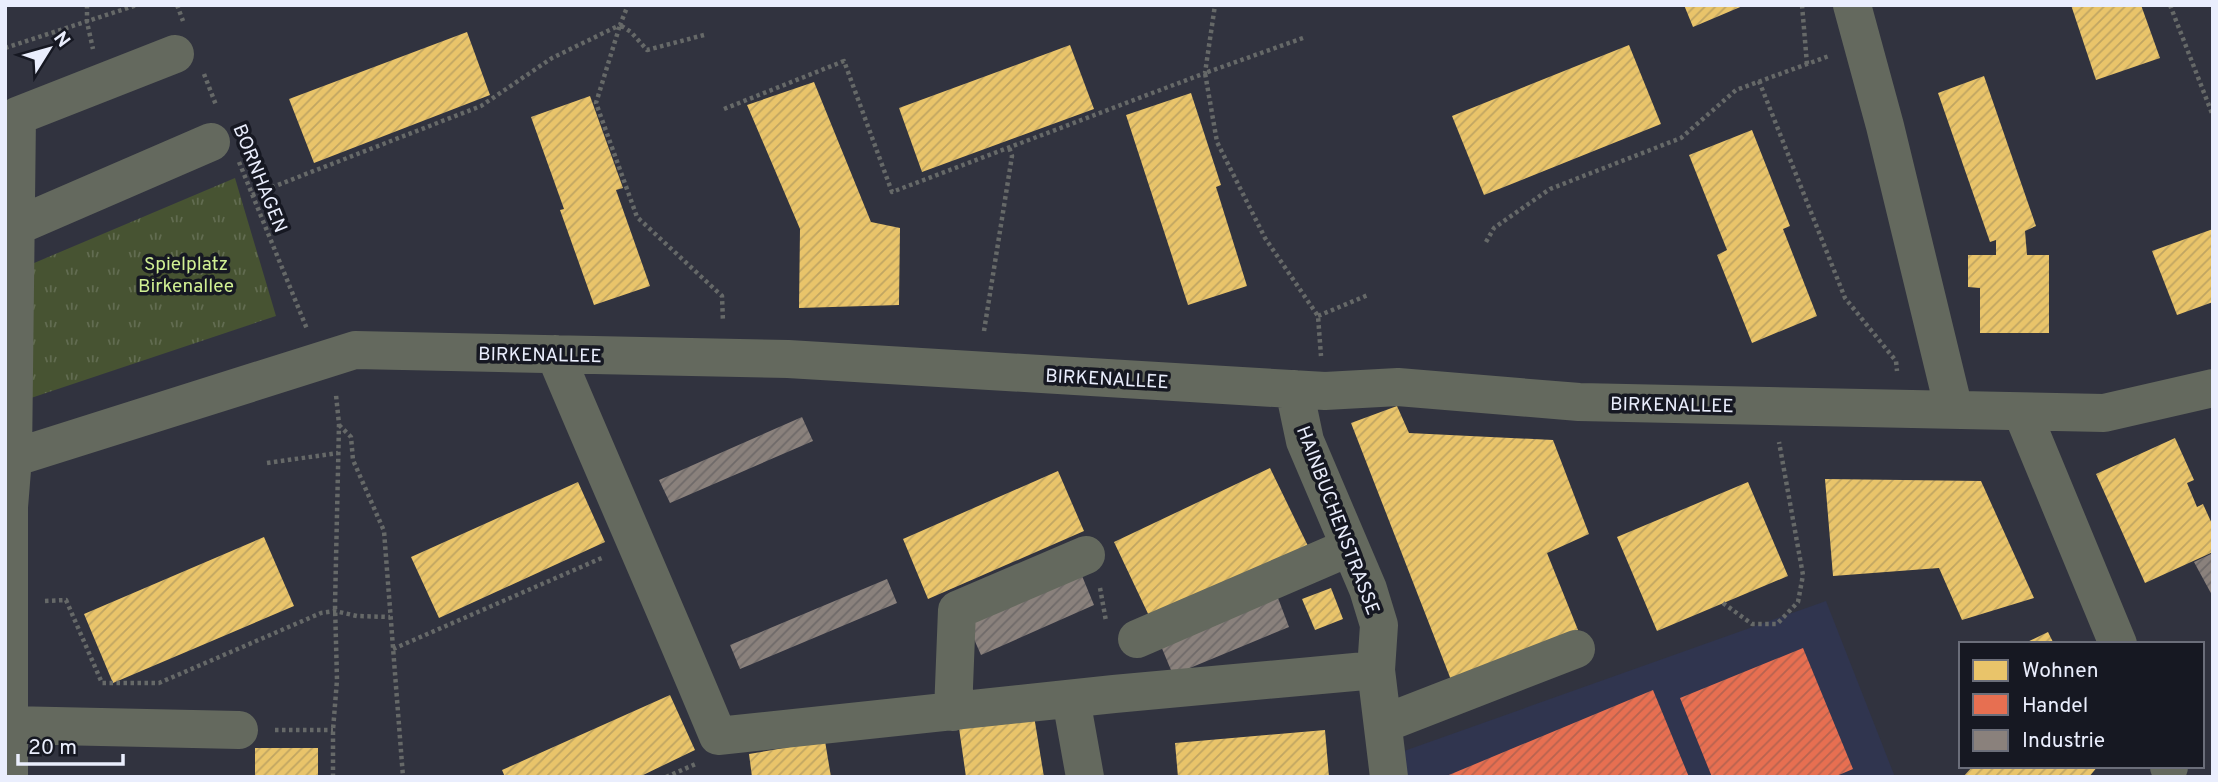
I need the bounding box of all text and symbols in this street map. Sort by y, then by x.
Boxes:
north arrow [14,14,84,84]
text: N [47,27,75,53]
street label: BORNHAGEN [226,121,292,237]
park label: Spielplatz Birkenallee [138,253,234,299]
street label: BIRKENALLEE [478,343,602,369]
street label: BIRKENALLEE [1045,365,1169,395]
street label: BIRKENALLEE [1610,393,1734,419]
street label: HAINBUCHENSTRASSE [1290,423,1384,619]
legend [1959,642,2204,768]
text: Wohnen [2022,658,2099,685]
text: Handel [2022,693,2088,720]
scale bar [18,722,122,766]
text: Industrie [2022,728,2105,755]
text: 20 m [28,735,77,762]

